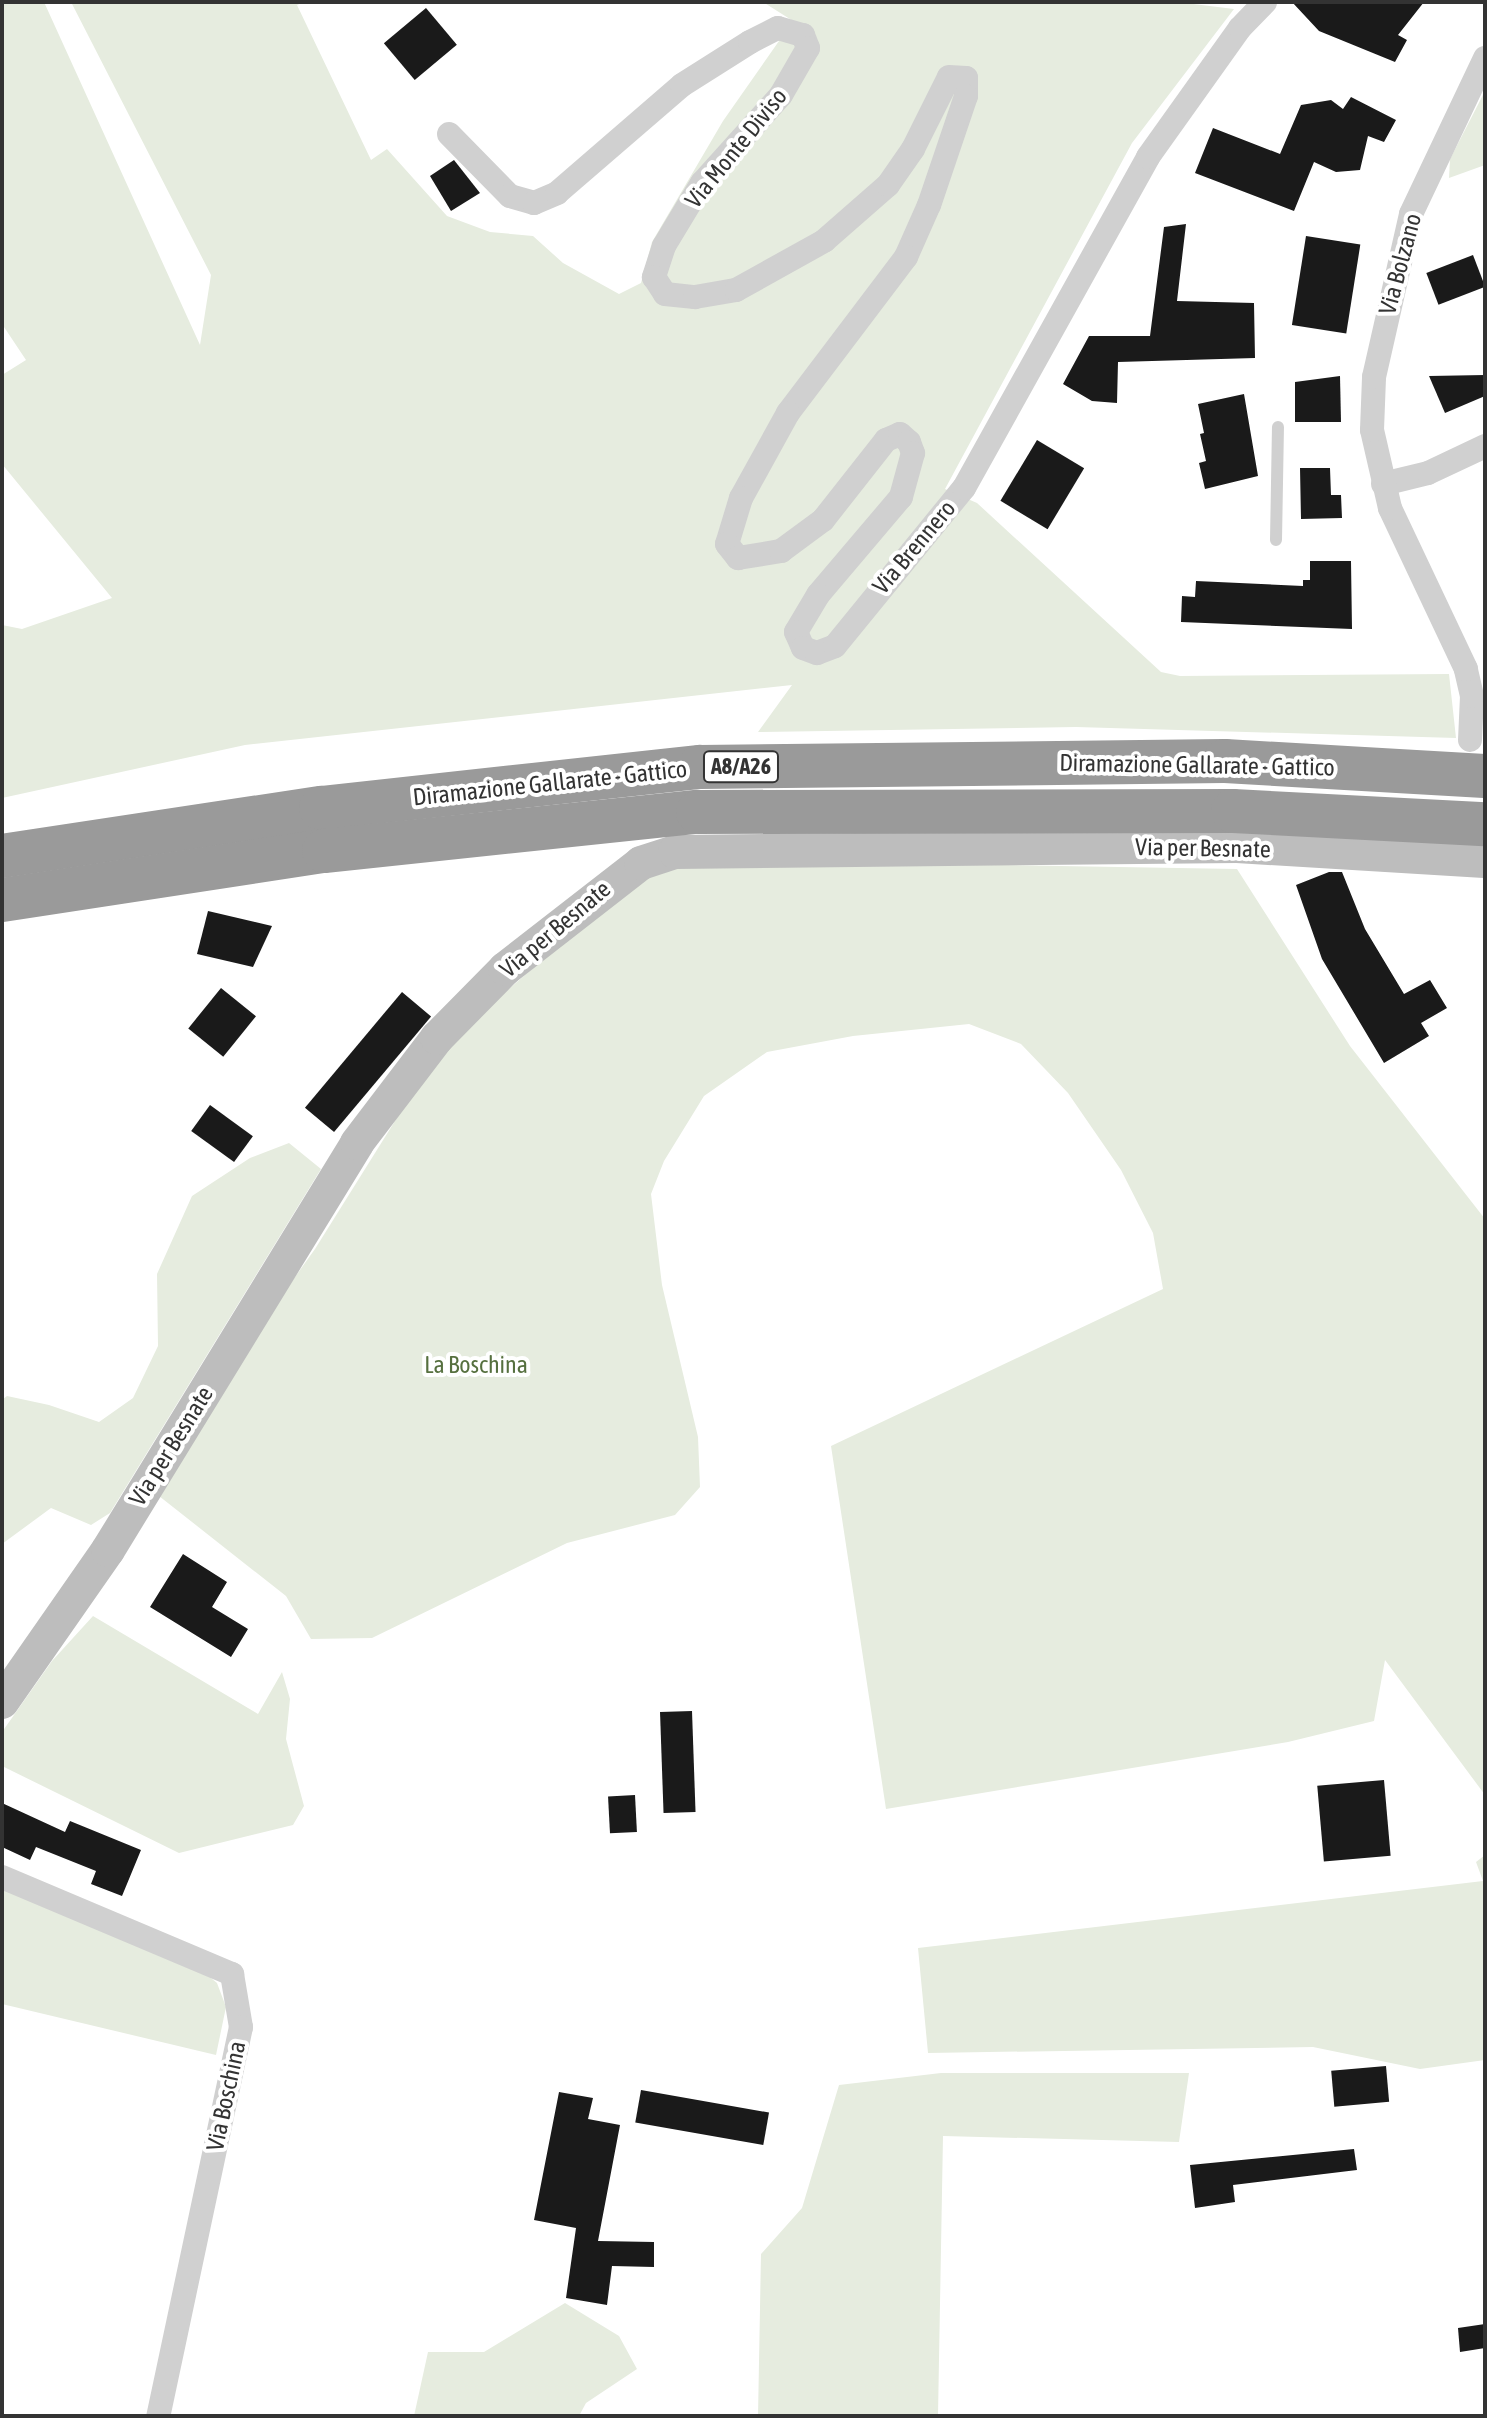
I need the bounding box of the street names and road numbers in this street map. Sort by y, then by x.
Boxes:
street label: Via Monte Diviso [679,82,793,214]
street label: Via Bolzano [1373,210,1427,318]
street label: Via Brennero [866,494,962,600]
street label: Diramazione Gallarate - Gattico [1059,748,1335,782]
road number: A8/A26 [701,749,781,785]
street label: Diramazione Gallarate - Gattico [412,754,688,812]
street label: Via per Besnate [1135,832,1271,864]
street label: Via per Besnate [494,874,616,984]
street label: Via per Besnate [123,1381,219,1511]
street label: Via Boschina [200,2038,252,2154]

